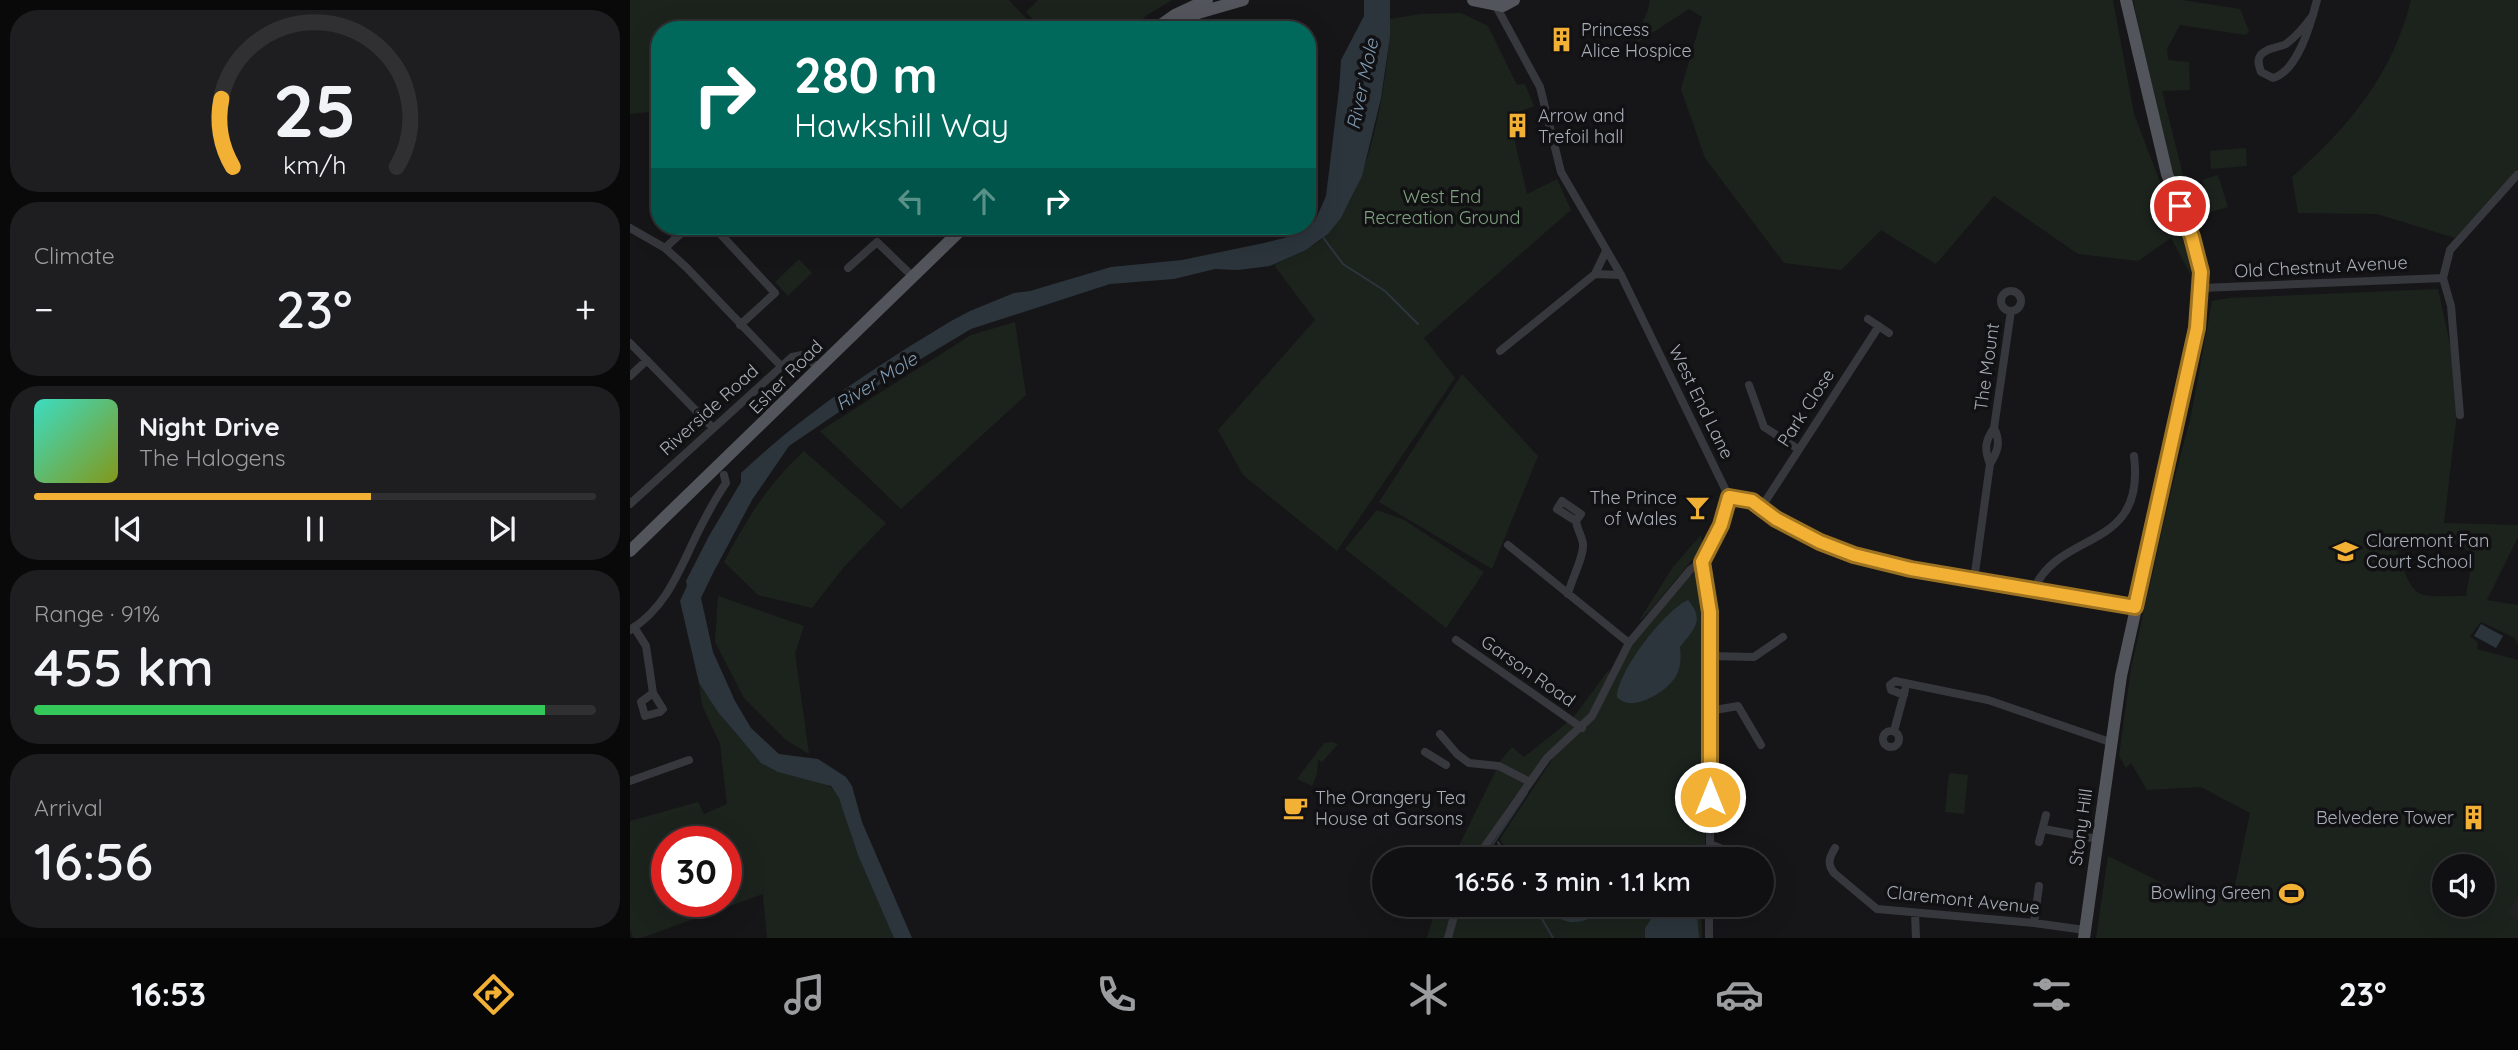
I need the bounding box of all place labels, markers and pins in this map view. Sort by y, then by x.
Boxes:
place label: Princess Alice Hospice [1581,18,1692,62]
building icon: Princess Alice Hospice [1547,26,1575,54]
place label: Arrow and Trefoil hall [1538,104,1625,148]
building icon: Arrow and Trefoil hall [1504,112,1532,140]
pin [2150,176,2210,236]
place label: The Prince of Wales [1589,486,1677,530]
bar icon: The Prince of Wales [1683,494,1711,522]
place label: Claremont Fan Court School [2366,529,2489,573]
school or university icon: Claremont Fan Court School [2332,537,2360,565]
place label: The Orangery Tea House at Garsons [1315,786,1466,830]
cafe icon: The Orangery Tea House at Garsons [1281,794,1309,822]
building icon: Belvedere Tower [2460,804,2488,832]
place label: Belvedere Tower [2316,806,2454,829]
sports icon: Bowling Green [2277,879,2305,907]
place label: Bowling Green [2151,881,2271,904]

